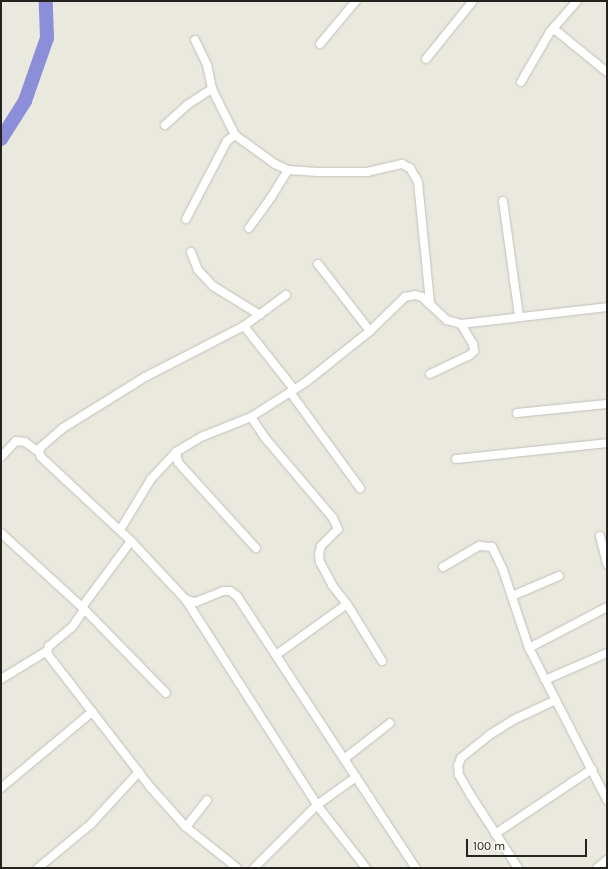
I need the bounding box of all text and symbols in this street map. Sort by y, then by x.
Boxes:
scale bar [468,831,589,857]
text: 100 m [473,839,505,853]

